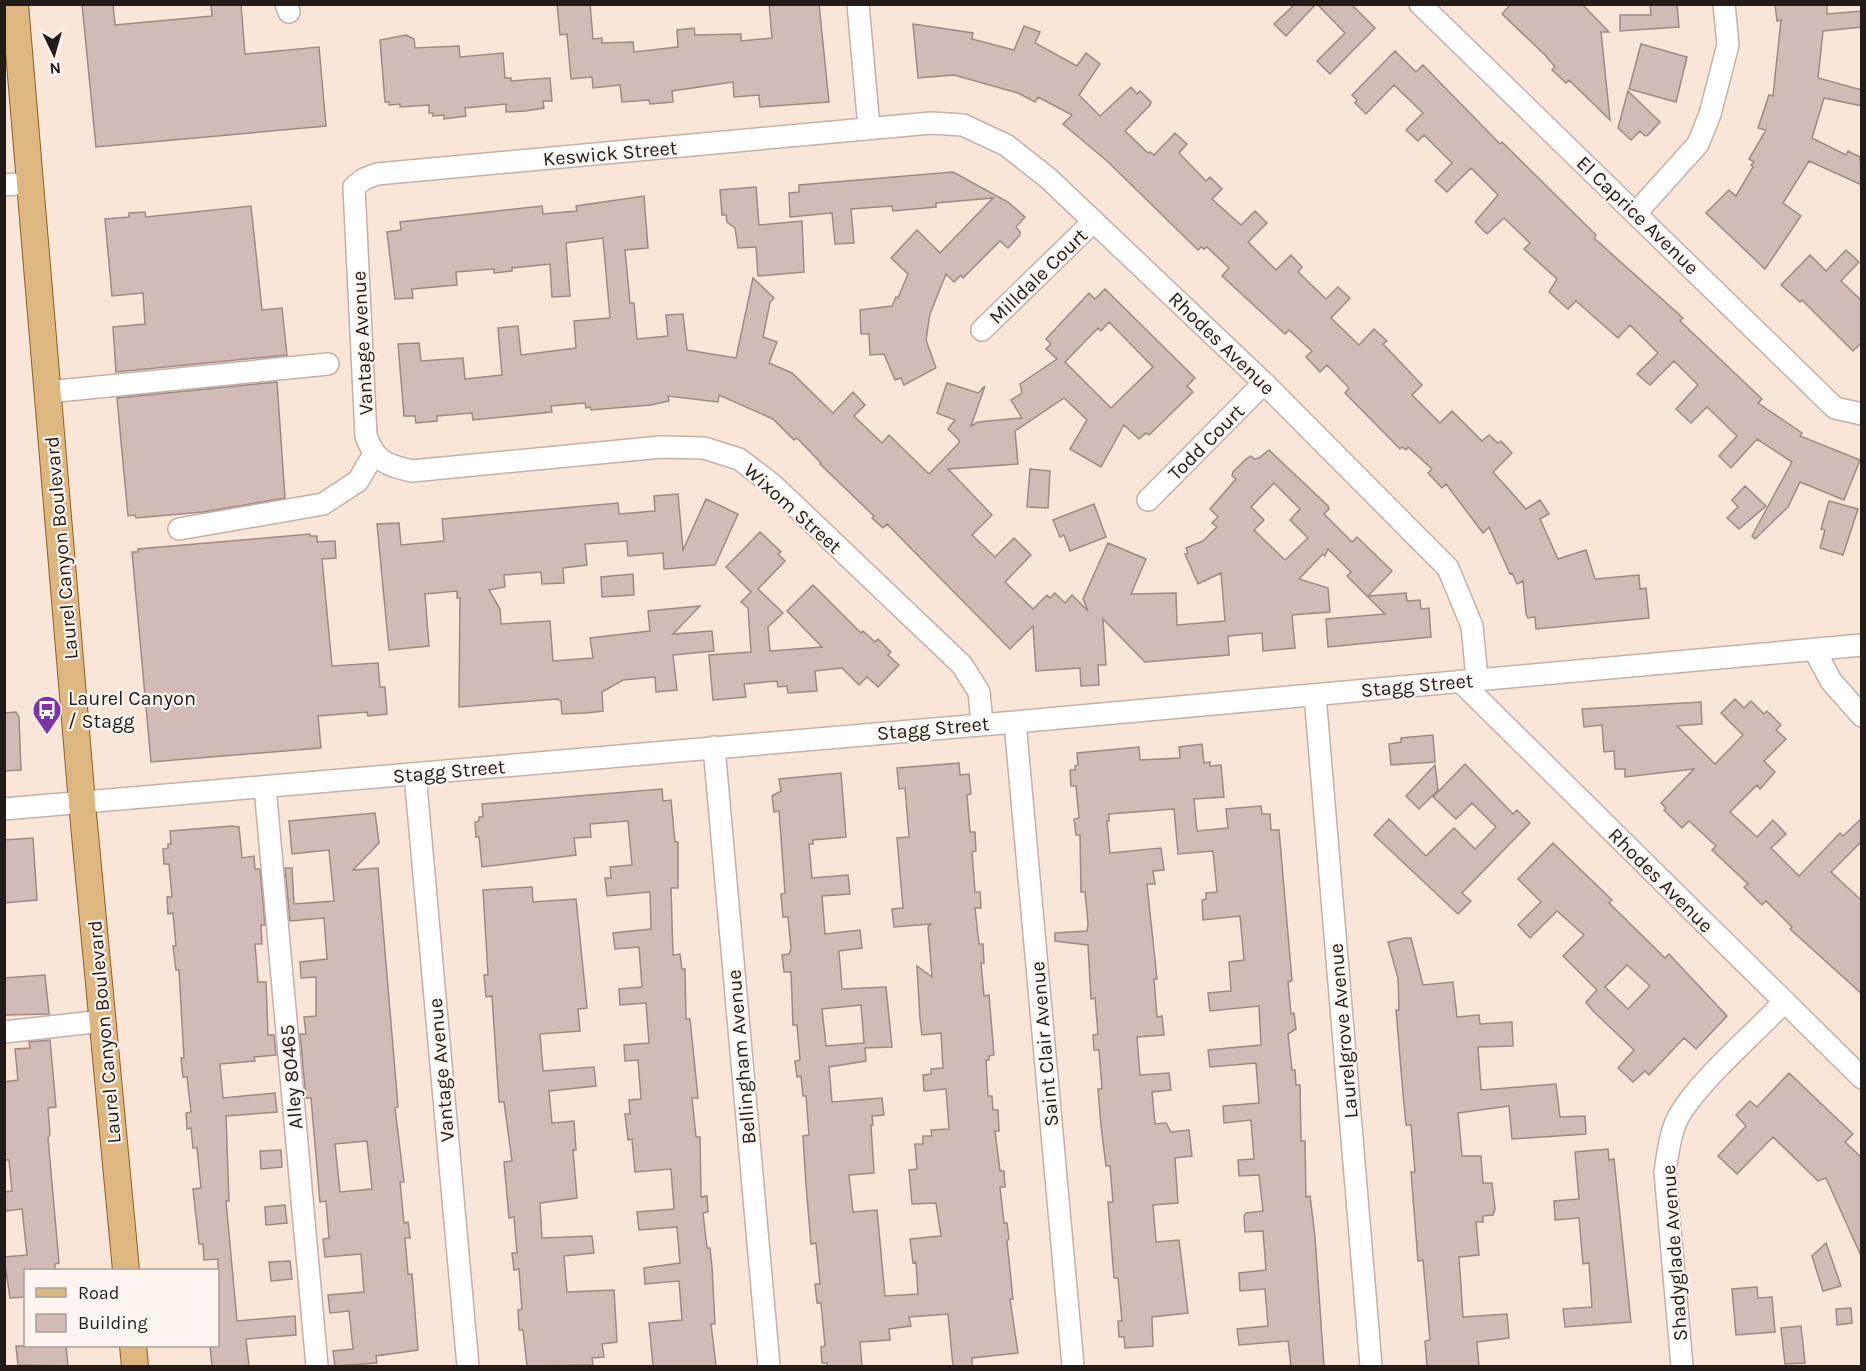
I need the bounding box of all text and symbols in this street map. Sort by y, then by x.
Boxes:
north arrow [24,24,84,84]
text: N [49,58,62,78]
street label: Keswick Street [542,136,679,171]
street label: El Caprice Avenue [1572,151,1704,280]
street label: Milldale Court [984,223,1093,329]
street label: Vantage Avenue [347,270,378,416]
street label: Rhodes Avenue [1164,287,1279,400]
street label: Todd Court [1164,399,1249,485]
street label: Laurel Canyon Boulevard [40,435,83,661]
street label: Wixom Street [739,459,847,559]
street label: Stagg Street [1360,669,1475,702]
place label: Laurel Canyon / Stagg [68,687,196,733]
bus stop icon: Laurel Canyon / Stagg [31,694,63,736]
street label: Stagg Street [876,712,991,745]
street label: Stagg Street [392,755,507,788]
street label: Rhodes Avenue [1604,823,1718,937]
street label: Laurel Canyon Boulevard [83,919,126,1145]
street label: Laurelgrove Avenue [1324,942,1363,1120]
street label: Saint Clair Avenue [1026,960,1063,1128]
street label: Bellingham Avenue [722,968,761,1145]
street label: Vantage Avenue [424,997,459,1143]
street label: Alley 80465 [275,1024,308,1130]
street label: Shadyglade Avenue [1657,1164,1692,1342]
legend [24,1269,219,1347]
text: Road [78,1282,119,1304]
text: Building [78,1312,148,1334]

